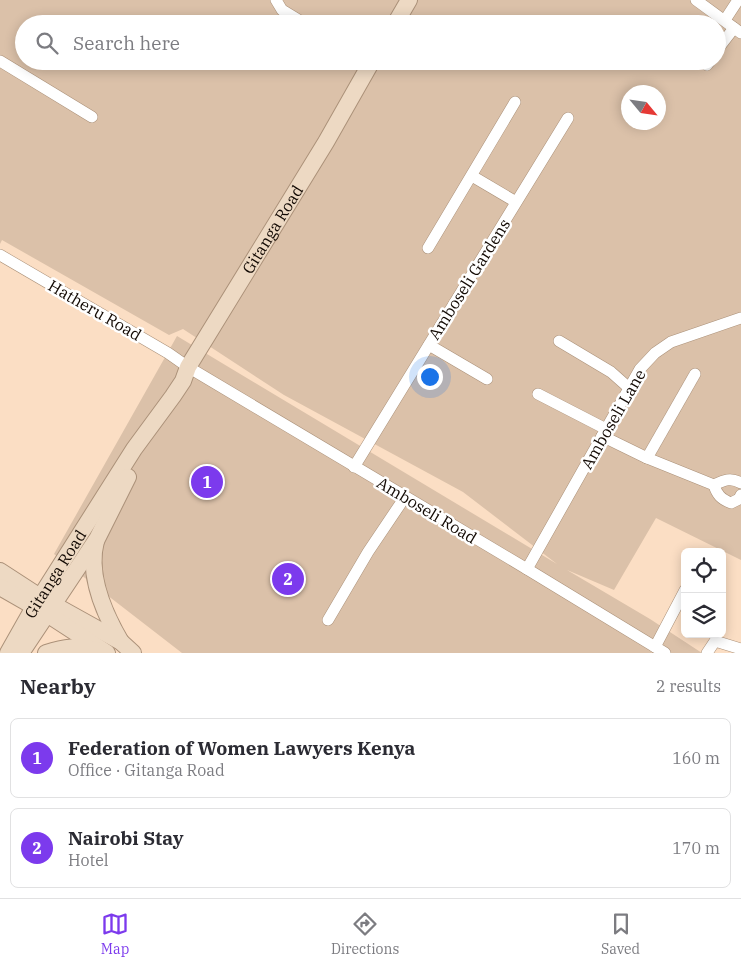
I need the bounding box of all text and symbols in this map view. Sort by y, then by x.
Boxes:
search box [15,15,726,70]
icon: search [33,29,61,57]
text: Search here [73,31,180,55]
north arrow [621,85,666,130]
street label: Gitanga Road [238,181,307,277]
street label: Amboseli Gardens [424,215,514,343]
street label: Hatheru Road [45,275,146,345]
your location [417,364,443,390]
street label: Amboseli Lane [576,366,650,472]
pin: 1 [191,463,223,501]
street label: Amboseli Road [373,472,481,548]
street label: Gitanga Road [20,526,90,622]
map controls [681,548,726,638]
button: locate [681,548,726,593]
pin: 2 [272,560,304,598]
button: layers [681,593,726,638]
text: Nearby [20,672,96,700]
text: 2 results [656,676,721,696]
text: Federation of Women Lawyers Kenya [68,736,415,760]
text: 1 [32,748,42,768]
text: 160 m [672,748,720,768]
text: Office · Gitanga Road [68,760,225,780]
text: Nairobi Stay [68,826,184,850]
text: 2 [32,838,42,858]
text: 170 m [672,838,720,858]
text: Hotel [68,850,109,870]
tab: Map [101,910,129,958]
tab: Directions [331,910,399,958]
tab: Saved [601,910,640,958]

